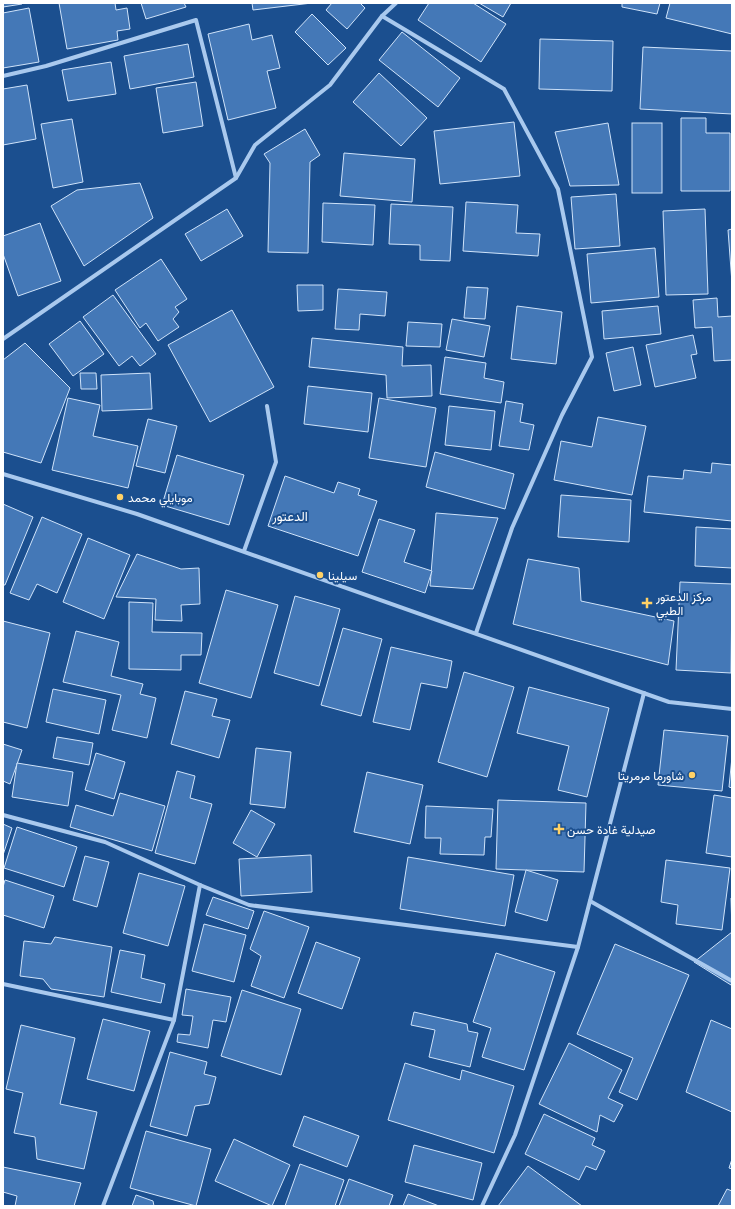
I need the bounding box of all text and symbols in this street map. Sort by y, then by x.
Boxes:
place label: موبايلي محمد [128,489,193,508]
marker: موبايلي محمد [115,492,125,502]
district label: الدعتور [271,507,308,525]
place label: سيلينا [328,567,357,584]
marker: سيلينا [315,570,325,580]
place label: مركز الدعتور الطبي [655,588,712,621]
marker: مركز الدعتور الطبي [641,597,653,609]
place label: شاورما مرمريتا [618,767,684,784]
marker: شاورما مرمريتا [687,770,697,780]
place label: صيدلية غادة حسن [567,821,656,838]
marker: صيدلية غادة حسن [554,824,564,834]

